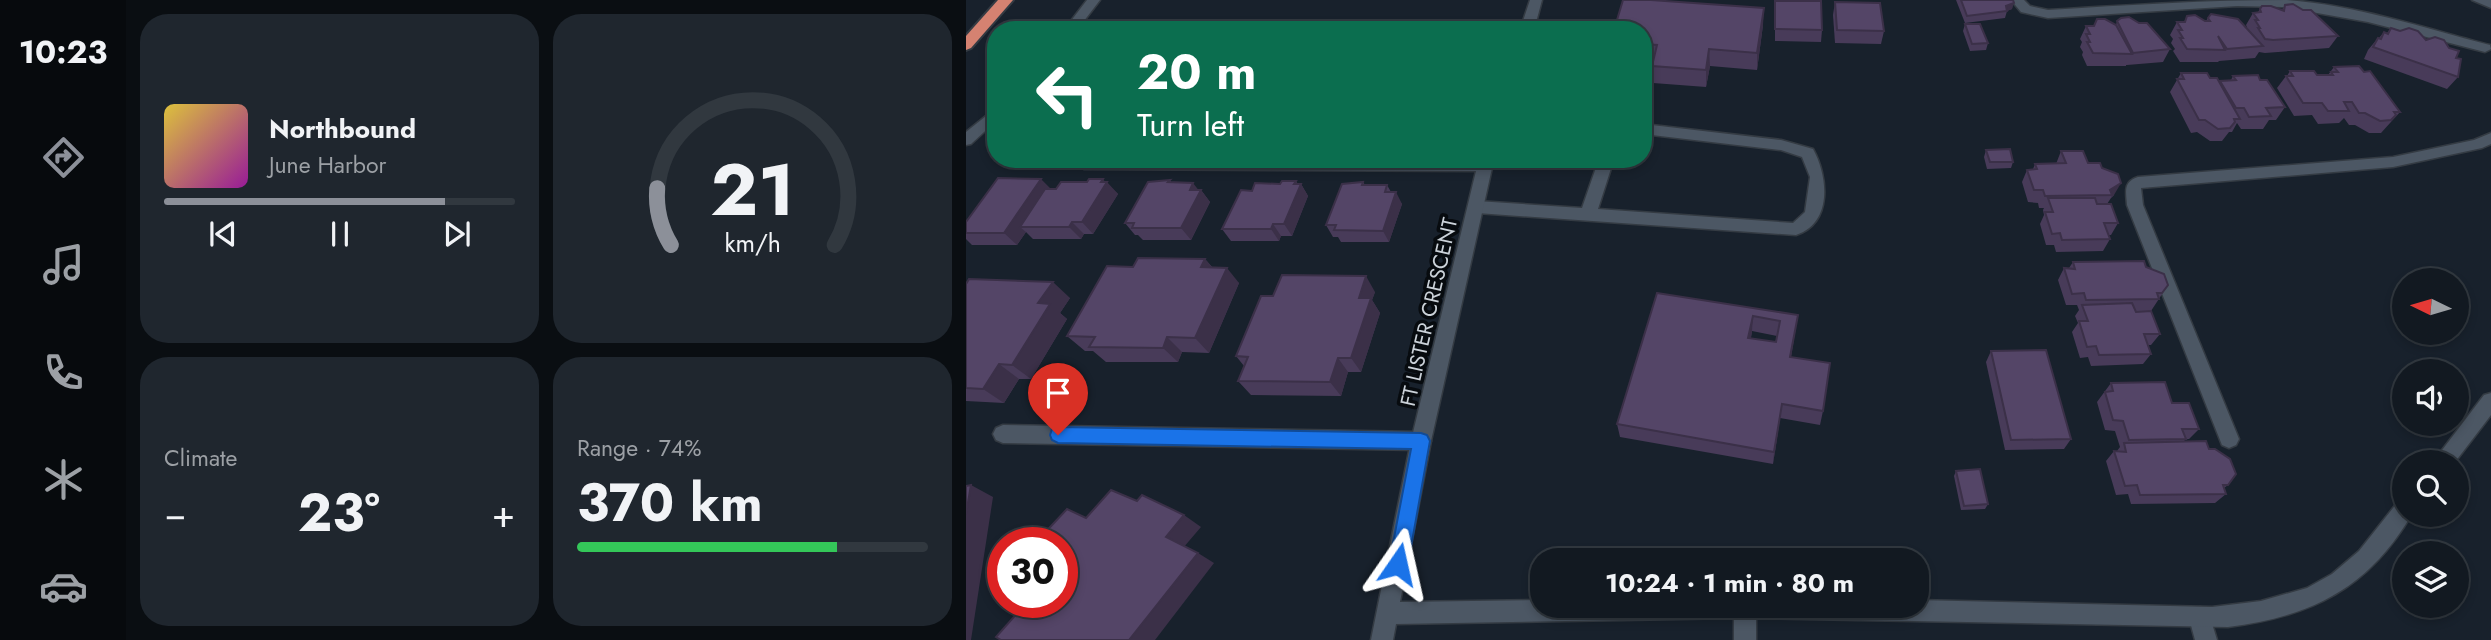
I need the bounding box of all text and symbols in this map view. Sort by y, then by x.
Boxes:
text: 10:23 [19,29,107,75]
text: 20 m [1137,37,1256,107]
icon: left [1022,49,1113,140]
text: Turn left [1137,102,1244,148]
text: Northbound [269,110,416,148]
icon: directions [39,133,88,182]
text: 21 [710,137,795,242]
text: June Harbor [269,148,386,182]
icon: previous [204,215,242,253]
icon: pause [321,215,359,253]
icon: next [438,215,476,253]
street label: FT LISTER CRESCENT [1393,215,1465,409]
text: km/h [724,225,781,261]
icon: music [39,240,88,289]
north arrow [2392,268,2469,345]
map controls [2392,268,2469,618]
icon: phone [39,348,88,397]
button: sound [2392,359,2469,436]
pin [1028,363,1088,435]
icon: arrive [1039,374,1077,412]
text: Range · 74% [577,431,701,465]
text: Climate [164,441,237,475]
button: search [2392,450,2469,527]
icon: climate [39,455,88,504]
text: 370 km [577,465,763,541]
text: 23° [298,475,380,551]
text: − [164,486,186,541]
text: + [492,486,515,541]
speed limit sign: 30 [987,527,1078,618]
position arrow [1361,527,1435,601]
button: layers [2392,541,2469,618]
icon: car [39,562,88,611]
text: 10:24 · 1 min · 80 m [1605,564,1854,602]

